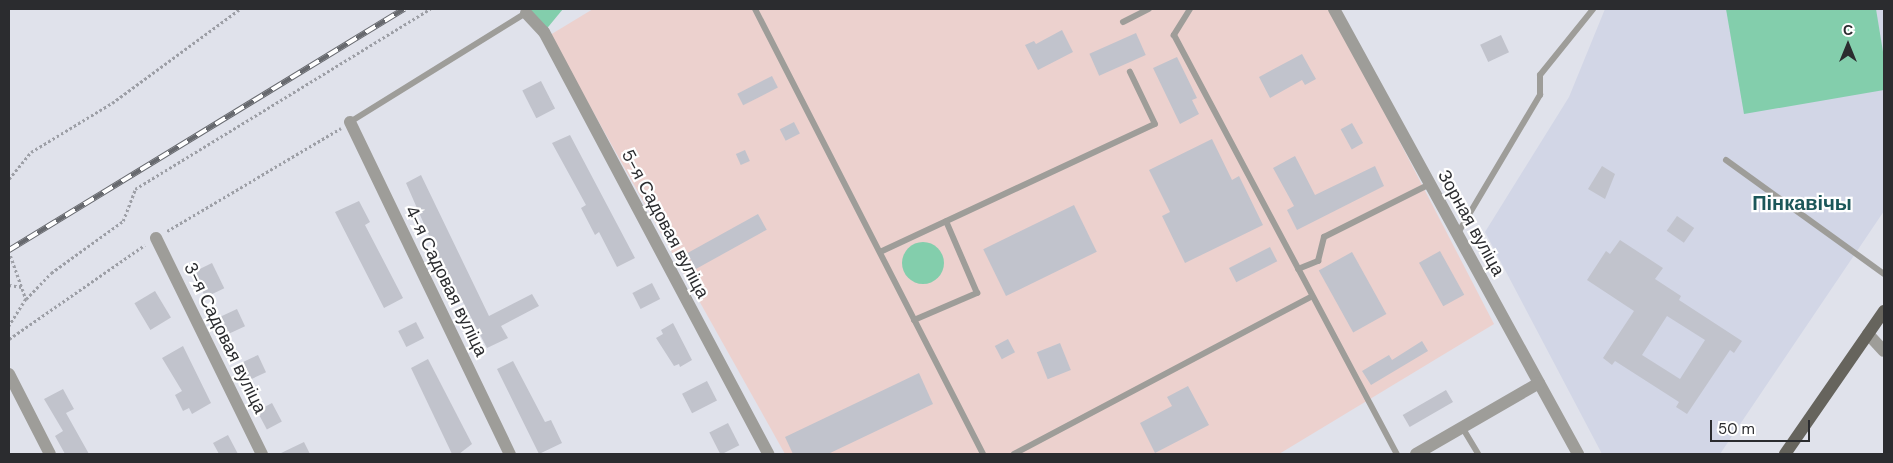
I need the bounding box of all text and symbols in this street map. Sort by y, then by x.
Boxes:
north arrow [1823,20,1873,70]
text: С [1843,21,1853,39]
street label: 5-я Садовая вуліца [617,146,713,302]
street label: Зорная вуліца [1433,166,1509,280]
district label: Пінкавічы [1752,191,1852,215]
street label: 4-я Садовая вуліца [400,202,492,360]
street label: 3-я Садовая вуліца [179,259,271,417]
scale bar [1713,410,1813,442]
text: 50 m [1718,419,1755,439]

